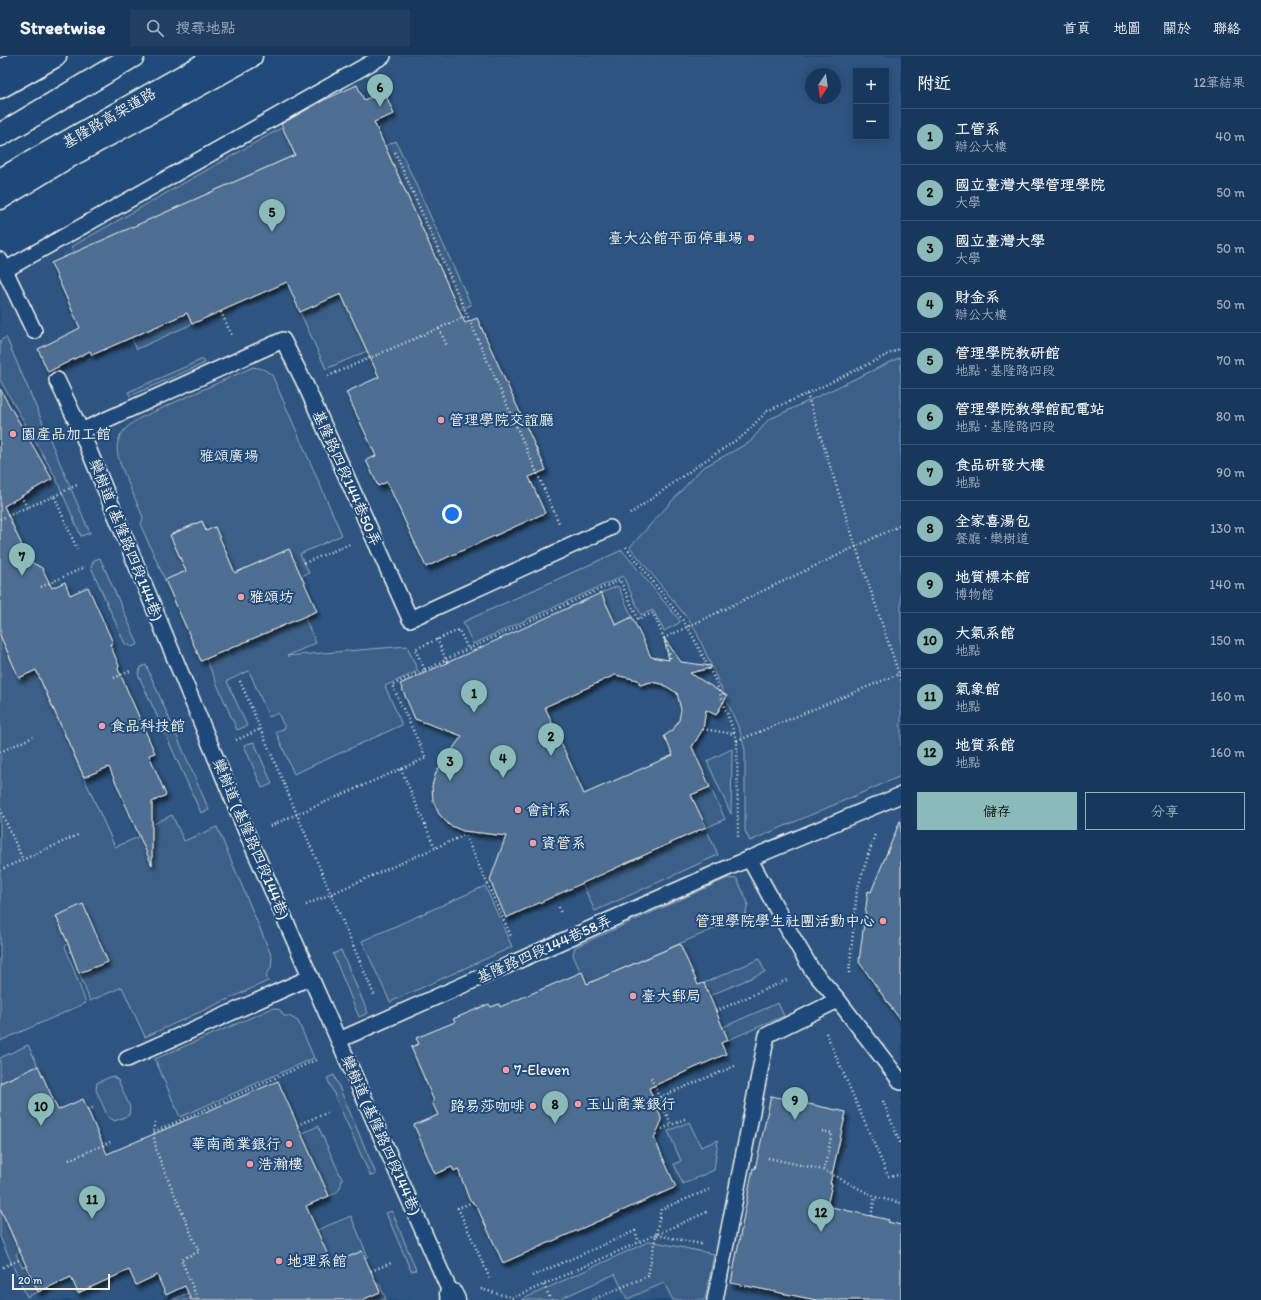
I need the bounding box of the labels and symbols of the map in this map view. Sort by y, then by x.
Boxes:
north arrow [805,68,841,104]
pin: 6 [367,74,393,107]
street label: 基隆路高架道路 [59,84,159,152]
pin: 5 [259,199,285,232]
place label: 臺大公館平面停車場 [608,229,743,247]
marker: 臺大公館平面停車場 [746,233,756,243]
street label: 基隆路四段144巷50弄 [309,407,385,549]
place label: 管理學院交誼廳 [449,411,554,429]
marker: 管理學院交誼廳 [436,415,446,425]
place label: 園產品加工館 [21,425,111,443]
marker: 園產品加工館 [8,429,18,439]
park label: 雅頌廣場 [199,447,259,465]
street label: 欒樹道 (基隆路四段144巷) [85,456,167,624]
your location [442,504,462,524]
pin: 7 [9,543,35,576]
place label: 雅頌坊 [249,588,294,606]
marker: 雅頌坊 [236,592,246,602]
pin: 1 [461,680,487,713]
place label: 食品科技館 [110,717,185,735]
marker: 食品科技館 [97,721,107,731]
pin: 2 [538,723,564,756]
pin: 4 [490,745,516,778]
pin: 3 [437,748,463,781]
street label: 欒樹道 (基隆路四段144巷) [209,756,293,922]
place label: 會計系 [526,801,571,819]
marker: 會計系 [513,805,523,815]
place label: 資管系 [541,834,586,852]
marker: 資管系 [528,838,538,848]
street label: 基隆路四段144巷58弄 [474,911,614,987]
place label: 管理學院學生社團活動中心 [695,912,875,930]
marker: 管理學院學生社團活動中心 [878,916,888,926]
place label: 臺大郵局 [641,987,701,1005]
marker: 臺大郵局 [628,991,638,1001]
street label: 欒樹道 (基隆路四段144巷) [338,1052,424,1218]
place label: 7-Eleven [514,1061,570,1079]
marker: 7-Eleven [501,1065,511,1075]
pin: 9 [782,1087,808,1120]
pin: 8 [542,1091,568,1124]
pin: 10 [28,1093,54,1126]
place label: 玉山商業銀行 [586,1095,676,1113]
place label: 路易莎咖啡 [450,1097,525,1115]
marker: 玉山商業銀行 [573,1099,583,1109]
marker: 路易莎咖啡 [528,1101,538,1111]
place label: 華南商業銀行 [191,1135,281,1153]
marker: 華南商業銀行 [284,1139,294,1149]
place label: 浩瀚樓 [258,1155,303,1173]
marker: 浩瀚樓 [245,1159,255,1169]
pin: 11 [79,1186,105,1219]
pin: 12 [808,1199,834,1232]
place label: 地理系館 [287,1252,347,1270]
marker: 地理系館 [274,1256,284,1266]
scale bar [12,1272,110,1291]

